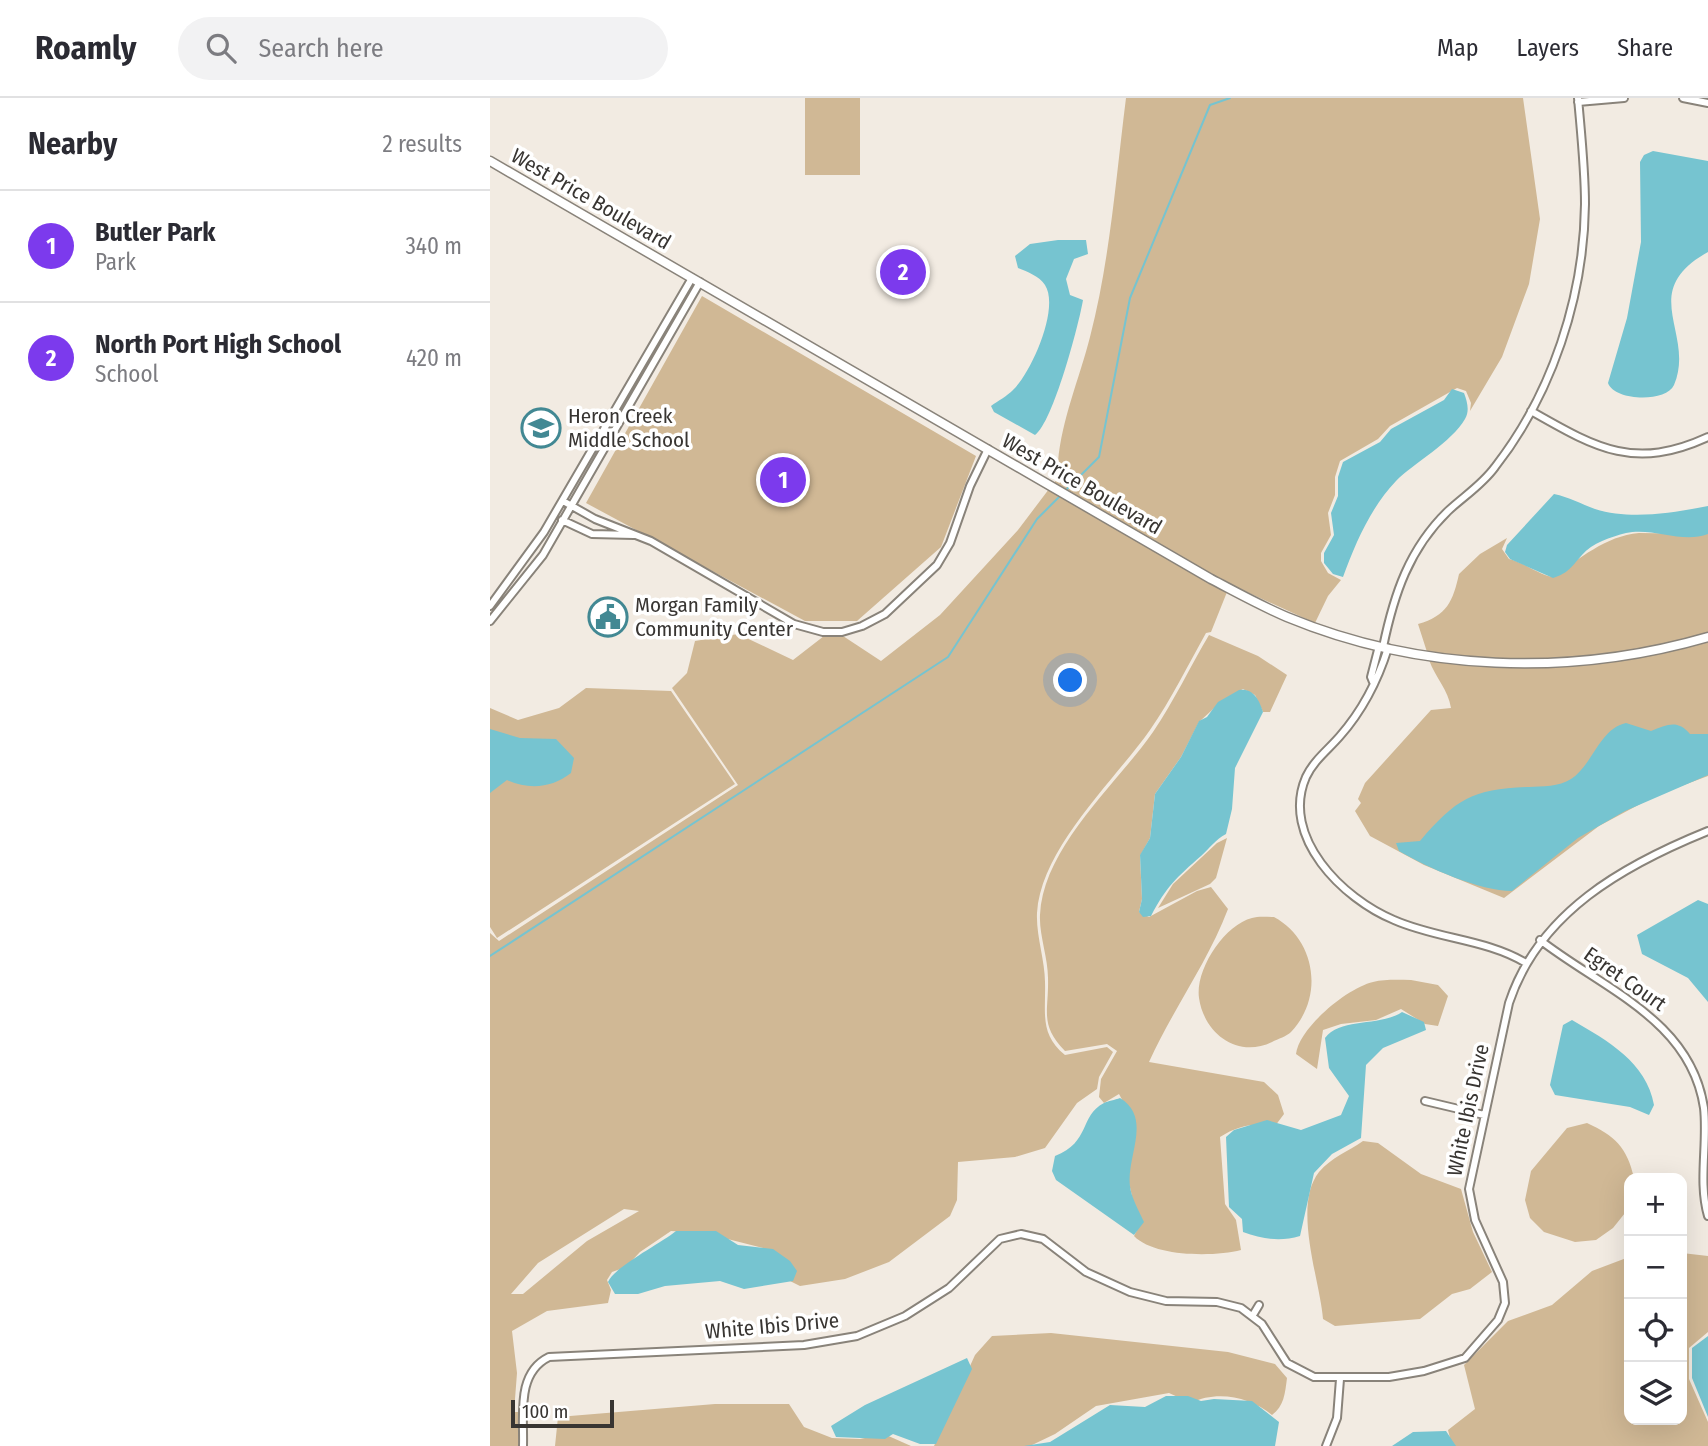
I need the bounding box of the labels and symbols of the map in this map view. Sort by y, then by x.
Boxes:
street label: West Price Boulevard [506,143,676,255]
pin: 2 [880,246,926,298]
place label: Heron Creek Middle School [568,403,690,453]
school or university icon: Heron Creek Middle School [520,407,562,449]
street label: West Price Boulevard [997,428,1167,540]
pin: 1 [760,454,806,506]
place label: Morgan Family Community Center [635,592,794,642]
public building icon: Morgan Family Community Center [587,596,629,638]
your location [1053,663,1087,697]
street label: Egret Court [1579,941,1671,1017]
street label: White Ibis Drive [1441,1042,1495,1178]
street label: White Ibis Drive [704,1307,840,1345]
scale bar [511,1397,614,1429]

